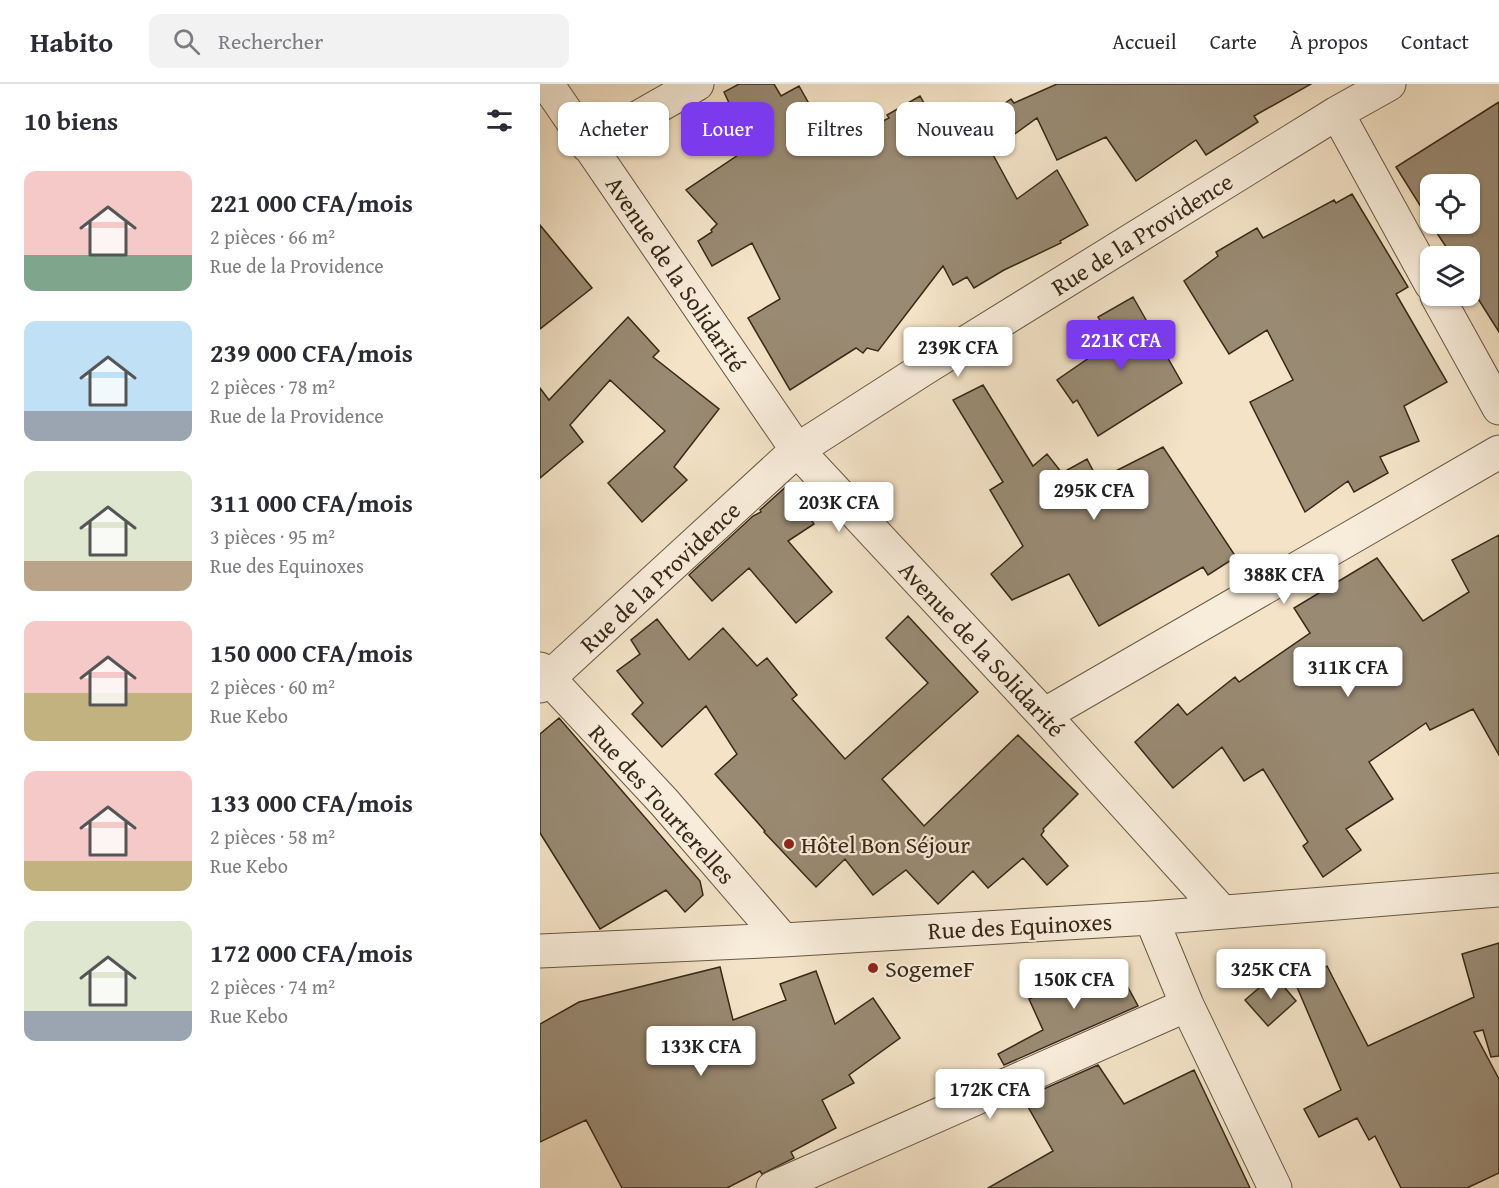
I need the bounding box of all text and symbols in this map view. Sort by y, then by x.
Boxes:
search box [149,14,569,68]
text: Habito [30,21,113,62]
icon: search [170,25,203,58]
text: Rechercher [218,25,323,57]
text: Accueil [1112,26,1177,57]
text: Carte [1210,26,1257,57]
text: À propos [1290,26,1368,57]
text: Contact [1401,26,1469,57]
text: 10 biens [24,101,118,140]
chip: Acheter [558,102,669,156]
chip: Louer [681,102,774,156]
chip: Filtres [786,102,884,156]
chip: Nouveau [896,102,1015,156]
icon: filters [483,104,516,137]
street label: Rue de la Providence [1044,164,1240,304]
street label: Avenue de la Solidarité [597,169,755,379]
map controls [1420,174,1480,306]
button: locate [1420,174,1480,234]
text: 221 000 CFA/mois [210,183,413,222]
icon: home [72,195,144,267]
text: 2 pièces · 66 m² [210,222,335,251]
button: layers [1420,246,1480,306]
text: Rue de la Providence [210,251,384,280]
pin: 221K CFA [1059,320,1183,371]
text: 221K CFA [1080,325,1162,354]
pin: 239K CFA [896,327,1020,378]
text: 239K CFA [917,332,999,361]
text: 239 000 CFA/mois [210,333,413,372]
icon: home [72,345,144,417]
text: 2 pièces · 78 m² [210,372,335,401]
text: Rue de la Providence [210,401,384,430]
pin: 295K CFA [1032,470,1156,521]
text: 295K CFA [1053,475,1135,504]
pin: 203K CFA [777,482,901,533]
text: 311 000 CFA/mois [210,483,413,522]
text: 203K CFA [798,487,880,516]
street label: Rue de la Providence [572,493,748,661]
icon: home [72,495,144,567]
text: 3 pièces · 95 m² [210,522,335,551]
text: Rue des Equinoxes [210,551,364,580]
street label: Avenue de la Solidarité [891,553,1073,745]
pin: 388K CFA [1222,554,1346,605]
text: 388K CFA [1243,559,1325,588]
text: 150 000 CFA/mois [210,633,413,672]
icon: home [72,645,144,717]
pin: 311K CFA [1286,647,1410,698]
text: 311K CFA [1307,652,1389,681]
text: 2 pièces · 60 m² [210,672,335,701]
text: Rue Kebo [210,701,288,730]
street label: Rue des Tourterelles [581,716,743,892]
text: 133 000 CFA/mois [210,783,413,822]
icon: home [72,795,144,867]
text: 2 pièces · 58 m² [210,822,335,851]
place label: Hôtel Bon Séjour [801,827,970,862]
marker: Hôtel Bon Séjour [782,837,796,851]
text: Rue Kebo [210,851,288,880]
street label: Rue des Equinoxes [927,904,1113,948]
text: 172 000 CFA/mois [210,933,413,972]
icon: home [72,945,144,1017]
pin: 325K CFA [1209,949,1333,1000]
place label: SogemeF [885,951,975,986]
text: 325K CFA [1230,954,1312,983]
pin: 150K CFA [1012,959,1136,1010]
marker: SogemeF [866,961,880,975]
text: 150K CFA [1033,964,1115,993]
text: 2 pièces · 74 m² [210,972,335,1001]
text: Rue Kebo [210,1001,288,1030]
pin: 133K CFA [639,1026,763,1077]
text: 133K CFA [660,1031,742,1060]
pin: 172K CFA [928,1069,1052,1120]
text: 172K CFA [949,1074,1031,1103]

